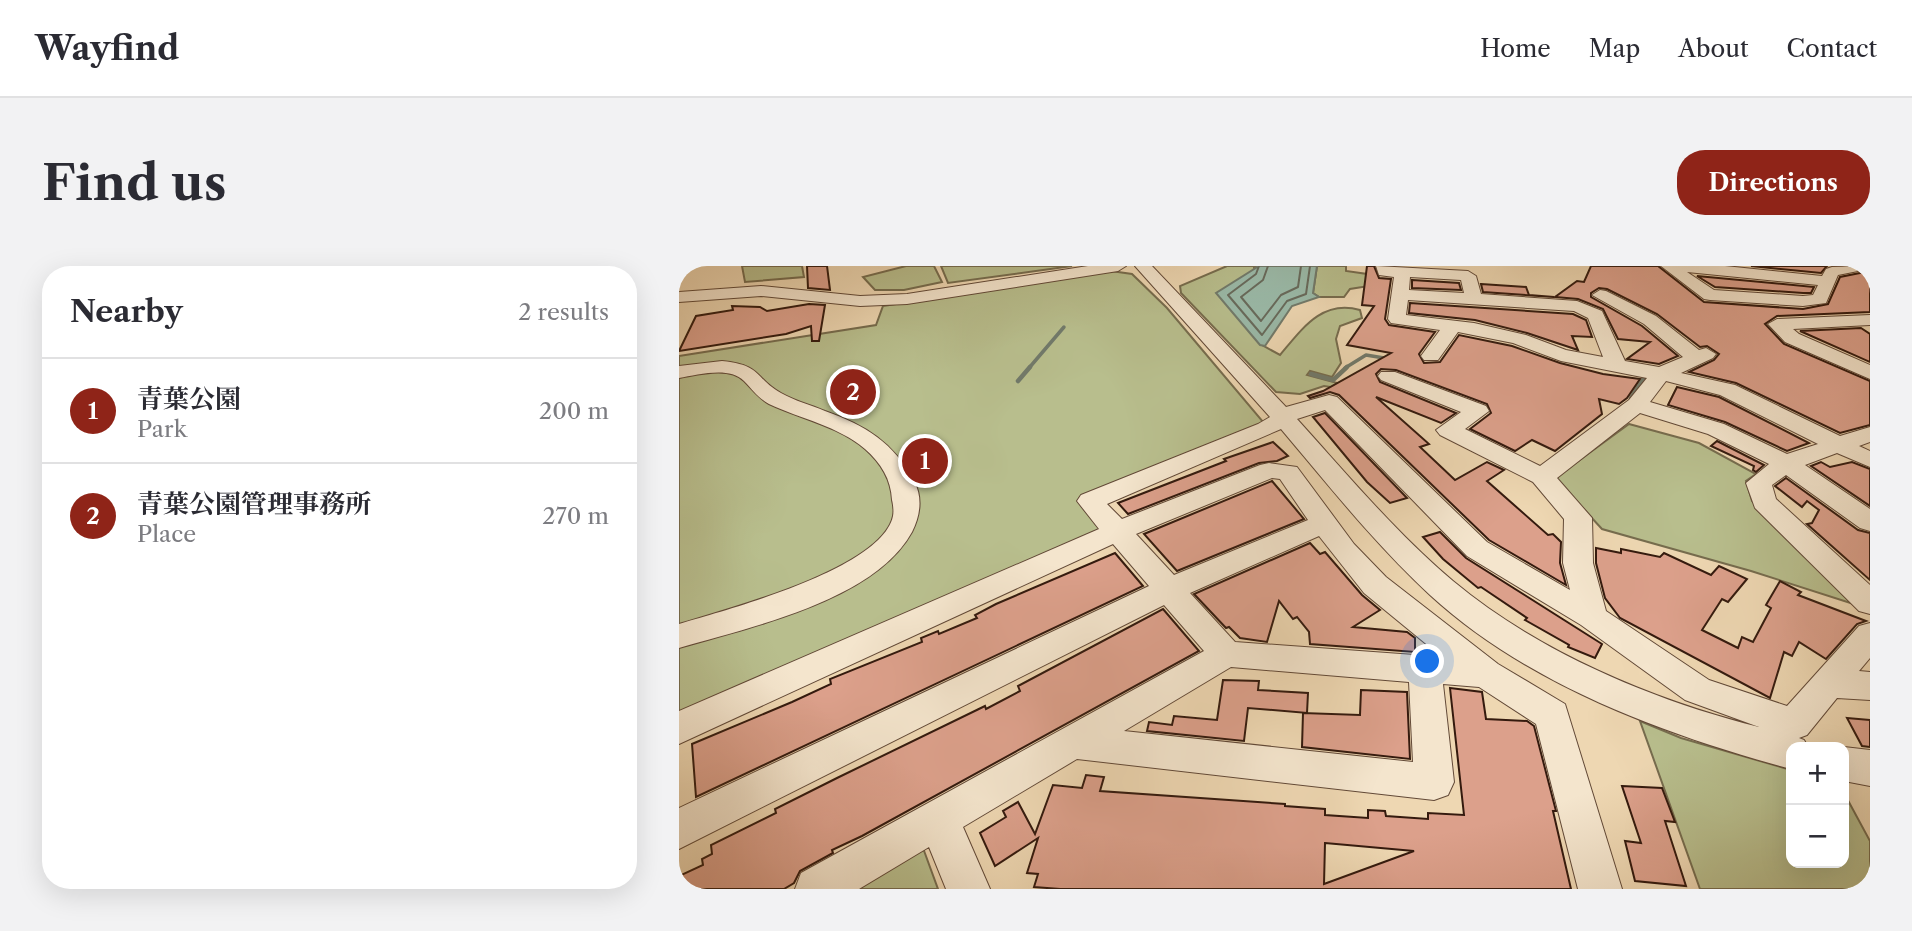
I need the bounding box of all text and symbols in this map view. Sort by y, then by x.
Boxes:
text: Wayfind [35,28,179,69]
text: Home [1480,34,1551,63]
text: Map [1589,34,1640,63]
text: About [1678,34,1749,63]
text: Contact [1787,34,1877,63]
button: Directions [1677,150,1870,215]
text: Find us [42,152,226,213]
text: Nearby [70,293,183,330]
text: 2 results [518,298,609,326]
pin: 2 [830,366,876,418]
text: 青葉公園 [137,383,241,415]
text: 1 [88,397,98,425]
text: 200 m [539,397,609,425]
text: Park [137,415,187,443]
pin: 1 [902,435,948,487]
text: 青葉公園管理事務所 [137,488,371,520]
text: 2 [86,502,100,530]
text: 270 m [542,502,609,530]
text: Place [137,520,196,548]
your location [1410,644,1444,678]
map controls [1786,742,1849,868]
button: + [1786,742,1849,805]
button: − [1786,805,1849,868]

